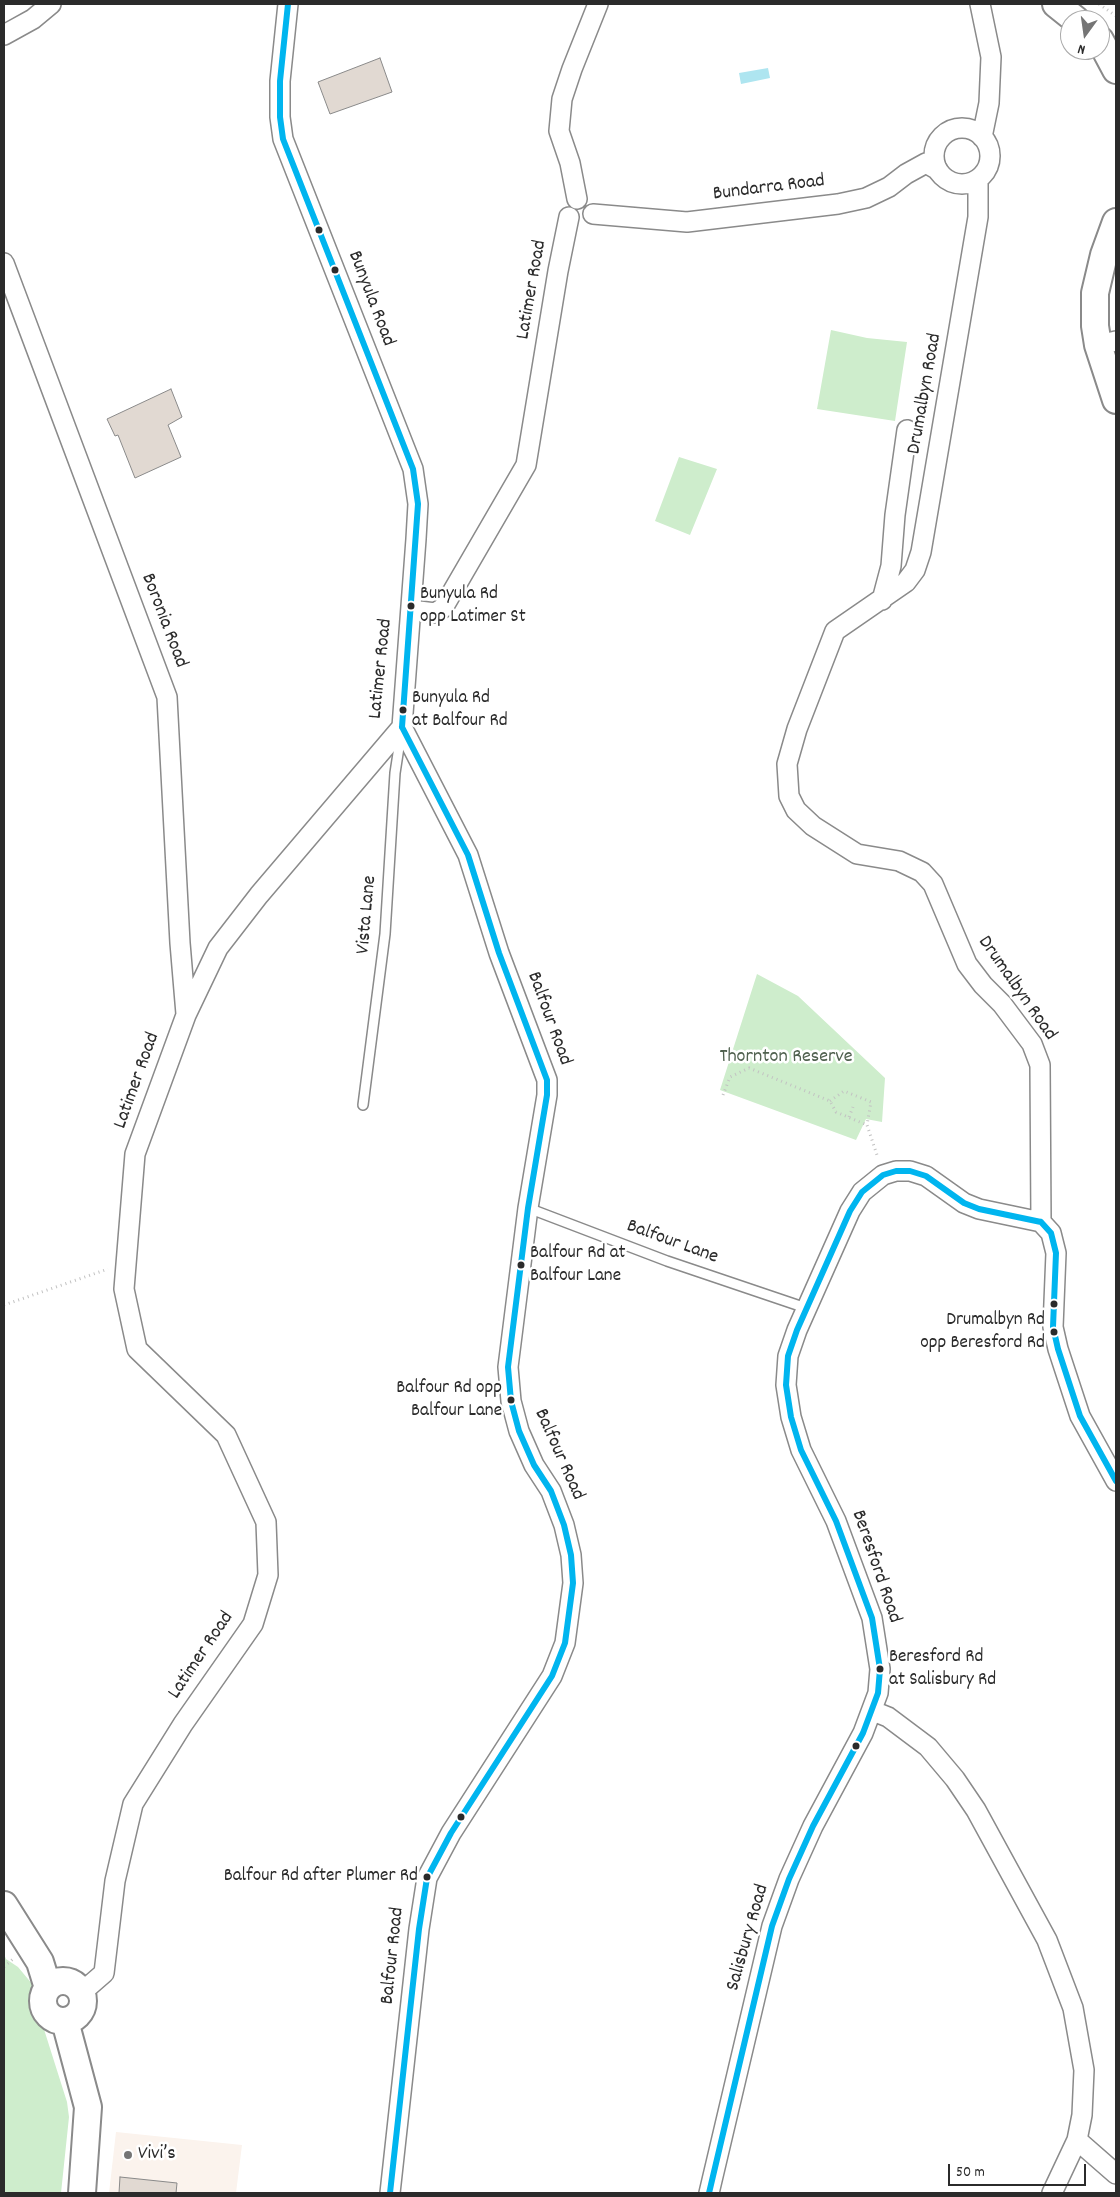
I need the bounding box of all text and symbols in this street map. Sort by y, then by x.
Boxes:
north arrow [1060,10,1110,60]
text: N [1076,38,1087,59]
street label: Bundarra Road [712,170,826,208]
unlabelled marker [314,225,324,235]
street label: Latimer Road [512,238,554,342]
street label: Bunyula Road [341,248,399,350]
unlabelled marker [330,265,340,275]
street label: Drumalbyn Road [904,332,948,456]
street label: Boronia Road [134,571,192,671]
place label: Bunyula Rd opp Latimer St [420,584,526,628]
marker: Bunyula Rd opp Latimer St [406,601,416,611]
street label: Latimer Road [365,618,399,720]
place label: Bunyula Rd at Balfour Rd [412,688,508,732]
marker: Bunyula Rd at Balfour Rd [398,705,408,715]
street label: Vista Lane [353,875,383,955]
street label: Drumalbyn Road [971,932,1061,1046]
street label: Balfour Road [520,969,576,1069]
street label: Latimer Road [110,1030,166,1132]
park label: Thornton Reserve [719,1046,853,1070]
street label: Balfour Lane [623,1215,721,1271]
place label: Balfour Rd at Balfour Lane [530,1243,626,1287]
marker: Balfour Rd at Balfour Lane [516,1260,526,1270]
unlabelled marker [1049,1299,1059,1309]
place label: Drumalbyn Rd opp Beresford Rd [920,1310,1045,1354]
marker: Drumalbyn Rd opp Beresford Rd [1049,1327,1059,1337]
place label: Balfour Rd opp Balfour Lane [396,1378,502,1422]
marker: Balfour Rd opp Balfour Lane [506,1395,516,1405]
street label: Balfour Road [527,1406,589,1504]
street label: Beresford Road [845,1507,905,1627]
street label: Latimer Road [164,1608,240,1704]
place label: Beresford Rd at Salisbury Rd [889,1647,996,1691]
marker: Beresford Rd at Salisbury Rd [875,1664,885,1674]
unlabelled marker [851,1741,861,1751]
unlabelled marker [456,1812,466,1822]
place label: Balfour Rd after Plumer Rd [224,1866,418,1888]
marker: Balfour Rd after Plumer Rd [422,1872,432,1882]
street label: Salisbury Road [722,1882,776,1994]
street label: Balfour Road [377,1906,411,2006]
place label: Vivi’s [138,2143,176,2167]
marker: Vivi’s [122,2149,134,2161]
scale bar [950,2154,1088,2186]
text: 50 m [956,2162,985,2184]

